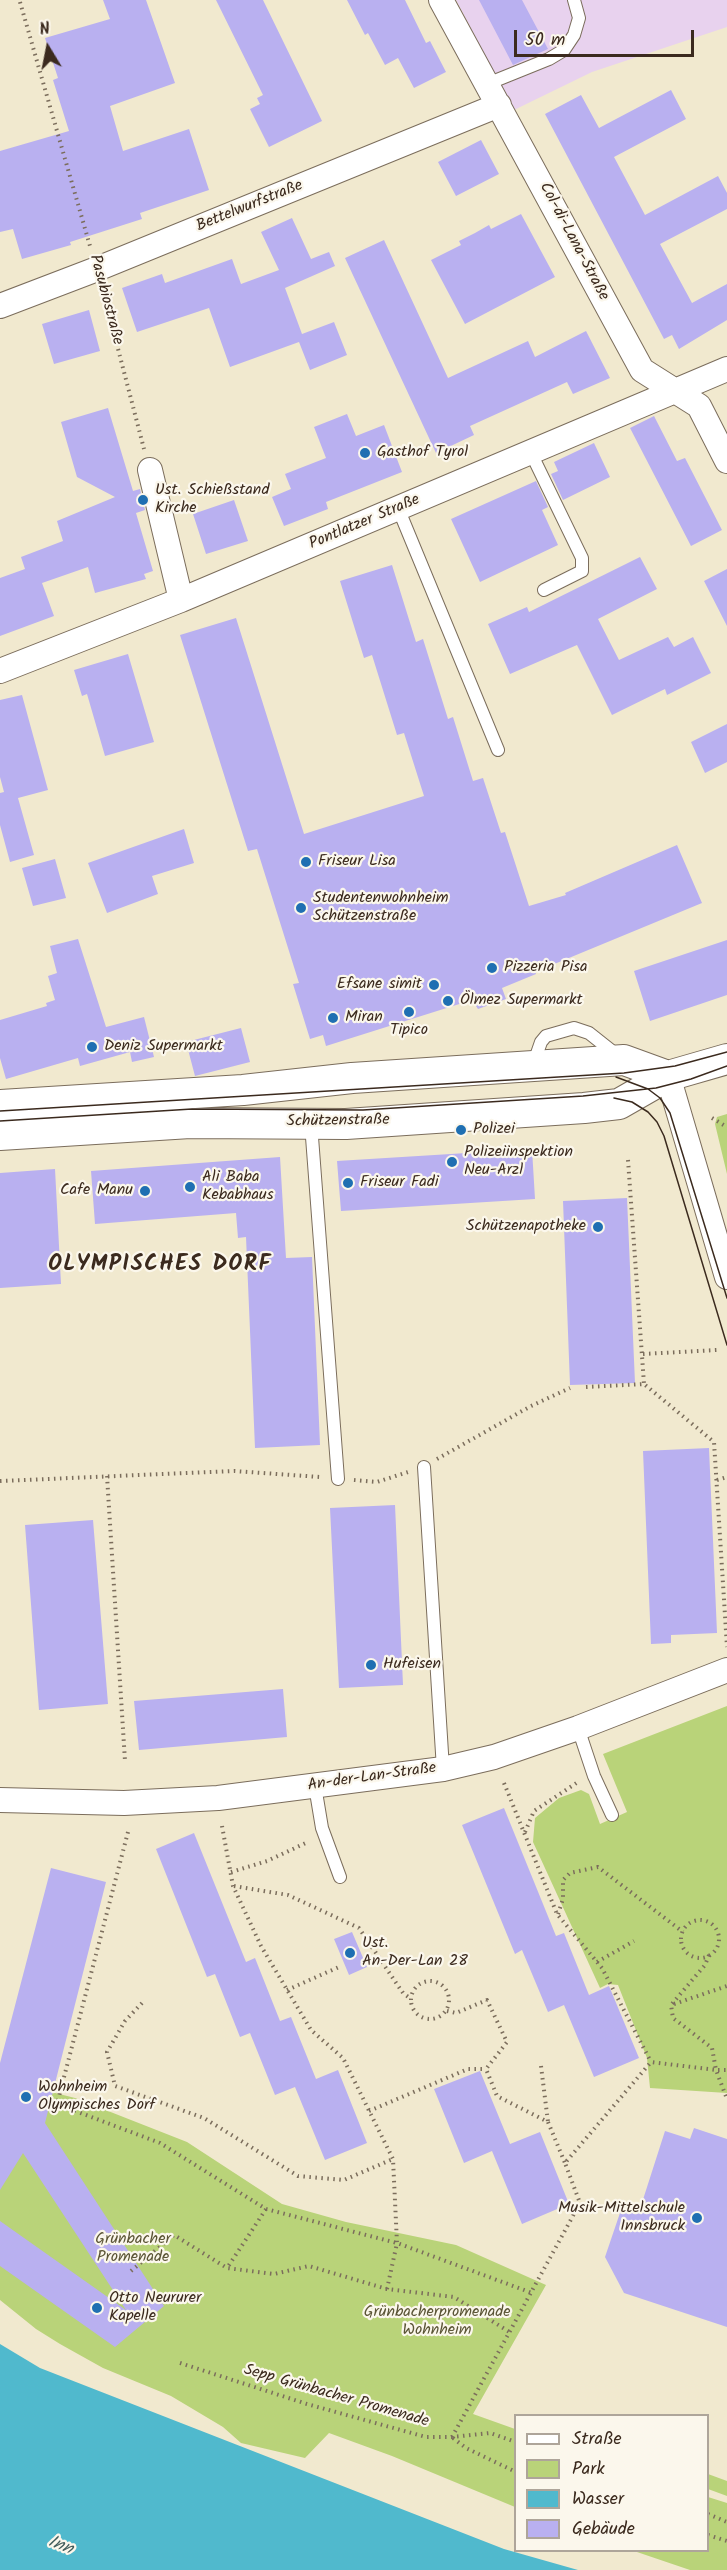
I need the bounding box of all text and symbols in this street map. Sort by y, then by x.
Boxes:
text: N [38,17,52,43]
north arrow [18,18,78,78]
scale bar [517,18,697,56]
text: 50 m [525,26,565,55]
street label: Bettelwurfstraße [194,177,306,237]
street label: Col-di-Lana-Straße [534,180,612,304]
street label: Pasubiostraße [84,253,126,347]
place label: Gasthof Tyrol [377,443,468,463]
marker: Gasthof Tyrol [358,446,372,460]
place label: Ust. Schießstand Kirche [155,481,269,519]
street label: Pontlatzer Straße [307,491,423,555]
marker: Ust. Schießstand Kirche [136,493,150,507]
place label: Friseur Lisa [318,852,396,872]
marker: Friseur Lisa [299,855,313,869]
place label: Studentenwohnheim Schützenstraße [313,889,448,927]
marker: Studentenwohnheim Schützenstraße [294,901,308,915]
place label: Pizzeria Pisa [504,958,588,978]
marker: Pizzeria Pisa [485,961,499,975]
place label: Efsane simit [337,975,422,995]
marker: Efsane simit [427,978,441,992]
place label: Ölmez Supermarkt [460,991,583,1011]
marker: Ölmez Supermarkt [441,994,455,1008]
marker: Tipico [402,1005,416,1019]
place label: Miran [345,1008,383,1028]
marker: Miran [326,1011,340,1025]
place label: Tipico [390,1021,428,1041]
place label: Deniz Supermarkt [104,1037,223,1057]
marker: Deniz Supermarkt [85,1040,99,1054]
street label: Schützenstraße [286,1112,390,1132]
place label: Polizei [473,1120,515,1140]
marker: Polizei [454,1123,468,1137]
place label: Polizeiinspektion Neu-Arzl [464,1143,573,1181]
marker: Polizeiinspektion Neu-Arzl [445,1155,459,1169]
place label: Ali Baba Kebabhaus [202,1168,274,1206]
place label: Friseur Fadi [360,1173,439,1193]
marker: Friseur Fadi [341,1176,355,1190]
marker: Ali Baba Kebabhaus [183,1180,197,1194]
place label: Cafe Manu [60,1181,133,1201]
marker: Cafe Manu [138,1184,152,1198]
place label: Schützenapotheke [466,1217,586,1237]
marker: Schützenapotheke [591,1220,605,1234]
district label: OLYMPISCHES DORF [48,1253,272,1279]
place label: Hufeisen [383,1655,441,1675]
marker: Hufeisen [364,1658,378,1672]
street label: An-der-Lan-Straße [307,1759,437,1797]
place label: Ust. An-Der-Lan 28 [362,1934,468,1972]
marker: Ust. An-Der-Lan 28 [343,1946,357,1960]
place label: Wohnheim Olympisches Dorf [38,2078,155,2116]
marker: Wohnheim Olympisches Dorf [19,2090,33,2104]
place label: Musik-Mittelschule Innsbruck [558,2199,685,2237]
marker: Musik-Mittelschule Innsbruck [690,2211,704,2225]
park label: Grünbacher Promenade [95,2230,171,2268]
place label: Otto Neururer Kapelle [109,2289,201,2327]
marker: Otto Neururer Kapelle [90,2301,104,2315]
park label: Grünbacherpromenade Wohnheim [364,2303,510,2341]
street label: Sepp Grünbacher Promenade [241,2361,431,2433]
legend [514,2414,709,2552]
text: Straße [572,2425,622,2454]
text: Park [572,2455,605,2484]
text: Wasser [572,2485,624,2514]
text: Gebäude [572,2515,635,2544]
water label: Inn [45,2532,75,2562]

